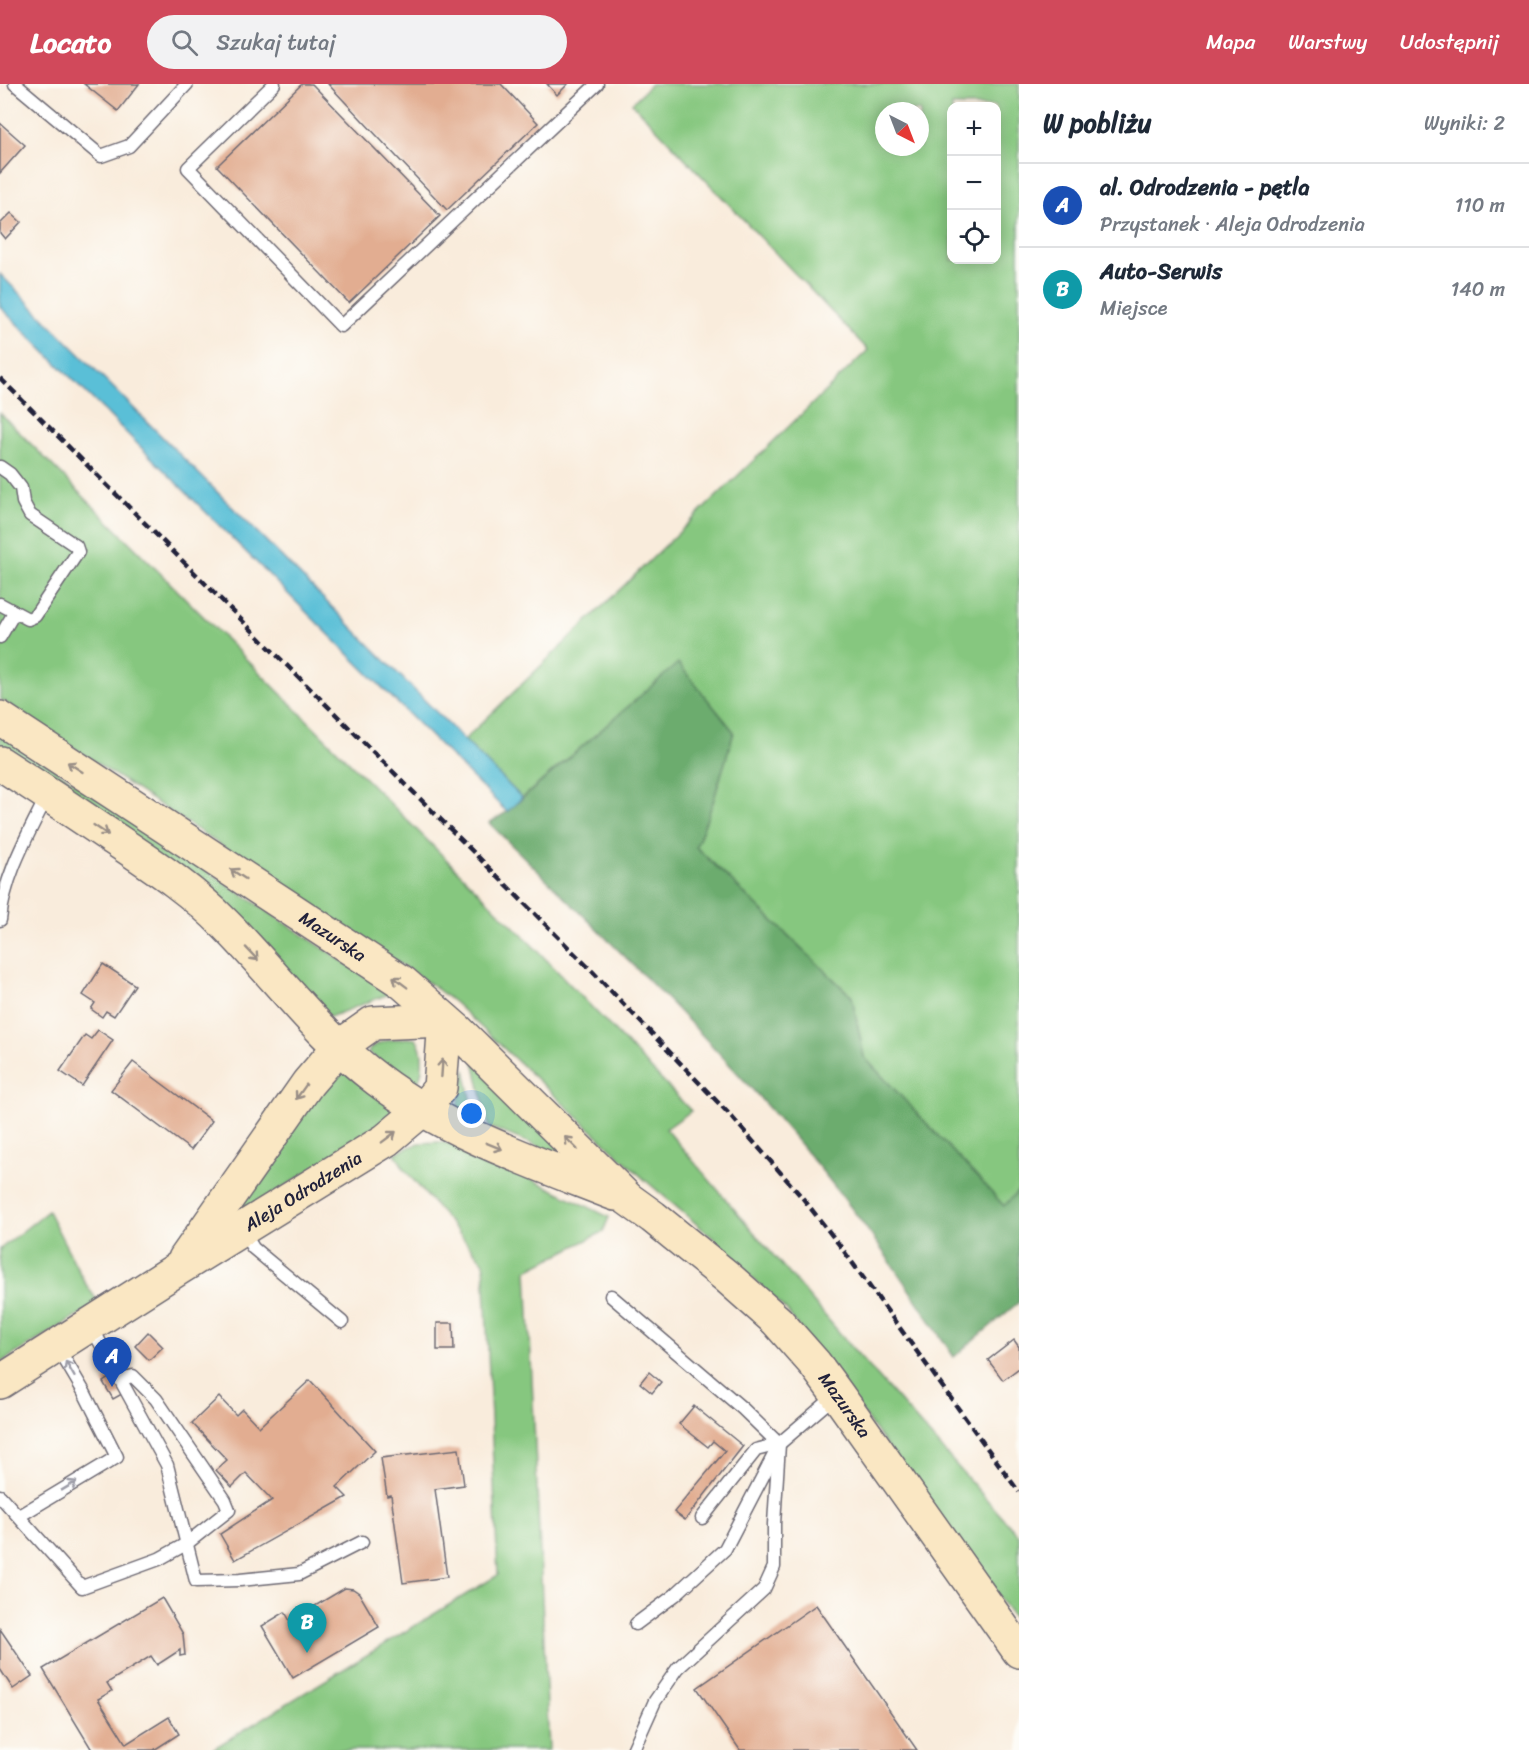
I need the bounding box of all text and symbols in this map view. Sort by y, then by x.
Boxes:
search box [147,15,567,69]
text: Locato [30,18,111,67]
text: Szukaj tutaj [216,23,336,62]
text: Mapa [1206,23,1255,61]
text: Warstwy [1288,23,1367,61]
text: Udostępnij [1400,23,1499,61]
icon: search [168,26,201,59]
text: W pobliżu [1043,100,1152,146]
north arrow [875,102,929,156]
map controls [947,102,1001,264]
button: + [947,102,1001,156]
text: Wyniki: 2 [1424,106,1505,141]
button: − [947,156,1001,210]
text: al. Odrodzenia - pętla [1100,168,1310,207]
text: A [1056,188,1069,223]
text: 110 m [1455,188,1505,223]
text: Przystanek · Aleja Odrodzenia [1100,207,1365,242]
button: locate [947,210,1001,264]
text: Auto-Serwis [1100,252,1222,291]
text: B [1056,272,1069,307]
text: 140 m [1451,272,1505,307]
text: Miejsce [1100,291,1167,326]
one-way arrow [67,761,84,773]
one-way arrow [92,824,109,836]
one-way arrow [229,868,246,881]
street label: Mazurska [292,902,373,971]
one-way arrow [245,946,260,961]
one-way arrow [393,976,409,988]
one-way arrow [436,1058,447,1078]
one-way arrow [295,1084,307,1100]
your location [457,1099,486,1128]
one-way arrow [381,1130,397,1143]
one-way arrow [564,1135,579,1150]
one-way arrow [484,1141,502,1152]
street label: Aleja Odrodzenia [237,1142,369,1241]
pin: A [92,1338,132,1387]
one-way arrow [64,1361,76,1378]
street label: Mazurska [810,1365,880,1445]
one-way arrow [60,1480,77,1492]
pin: B [288,1604,326,1653]

